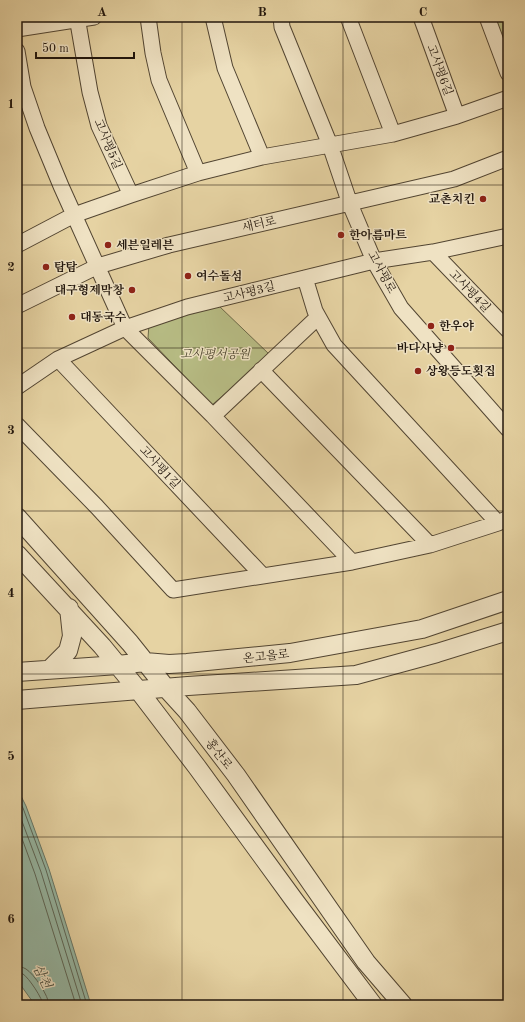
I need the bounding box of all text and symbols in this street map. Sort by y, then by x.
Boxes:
text: A [97,6,107,19]
text: B [257,6,267,19]
text: C [419,6,427,19]
scale bar [36,34,134,60]
text: 50 m [42,42,69,55]
street label: 고사평6길 [424,43,455,97]
text: 1 [7,98,15,111]
street label: 고사평5길 [91,117,124,171]
place label: 교촌치킨 [429,192,475,206]
marker: 교촌치킨 [478,194,488,204]
street label: 새터로 [241,214,278,235]
place label: 한아름마트 [349,228,407,242]
marker: 한아름마트 [336,230,346,240]
place label: 세븐일레븐 [116,238,174,252]
marker: 세븐일레븐 [103,240,113,250]
street label: 고사평로 [365,249,398,296]
place label: 탐탐 [54,260,78,274]
text: 2 [7,261,15,274]
marker: 탐탐 [41,262,51,272]
street label: 고사평4길 [446,268,493,315]
place label: 여수돌섬 [196,269,242,283]
marker: 여수돌섬 [183,271,193,281]
street label: 고사평3길 [222,280,277,305]
place label: 대구형제막창 [54,283,124,297]
marker: 대구형제막창 [127,285,137,295]
place label: 대동국수 [80,310,127,324]
marker: 대동국수 [67,312,77,322]
place label: 한우야 [439,319,474,333]
marker: 한우야 [426,321,436,331]
place label: 바다사냥 [397,341,443,355]
marker: 바다사냥 [446,343,456,353]
park label: 고사평서공원 [180,347,251,361]
place label: 상왕등도횟집 [426,364,496,378]
marker: 상왕등도횟집 [413,366,423,376]
text: 3 [7,424,15,437]
street label: 고사평1길 [137,443,183,491]
text: 4 [7,587,15,600]
street label: 온고을로 [242,648,290,665]
street label: 홍산로 [203,736,235,772]
text: 5 [7,750,15,763]
text: 6 [7,913,15,926]
water label: 삼천 [30,962,56,992]

